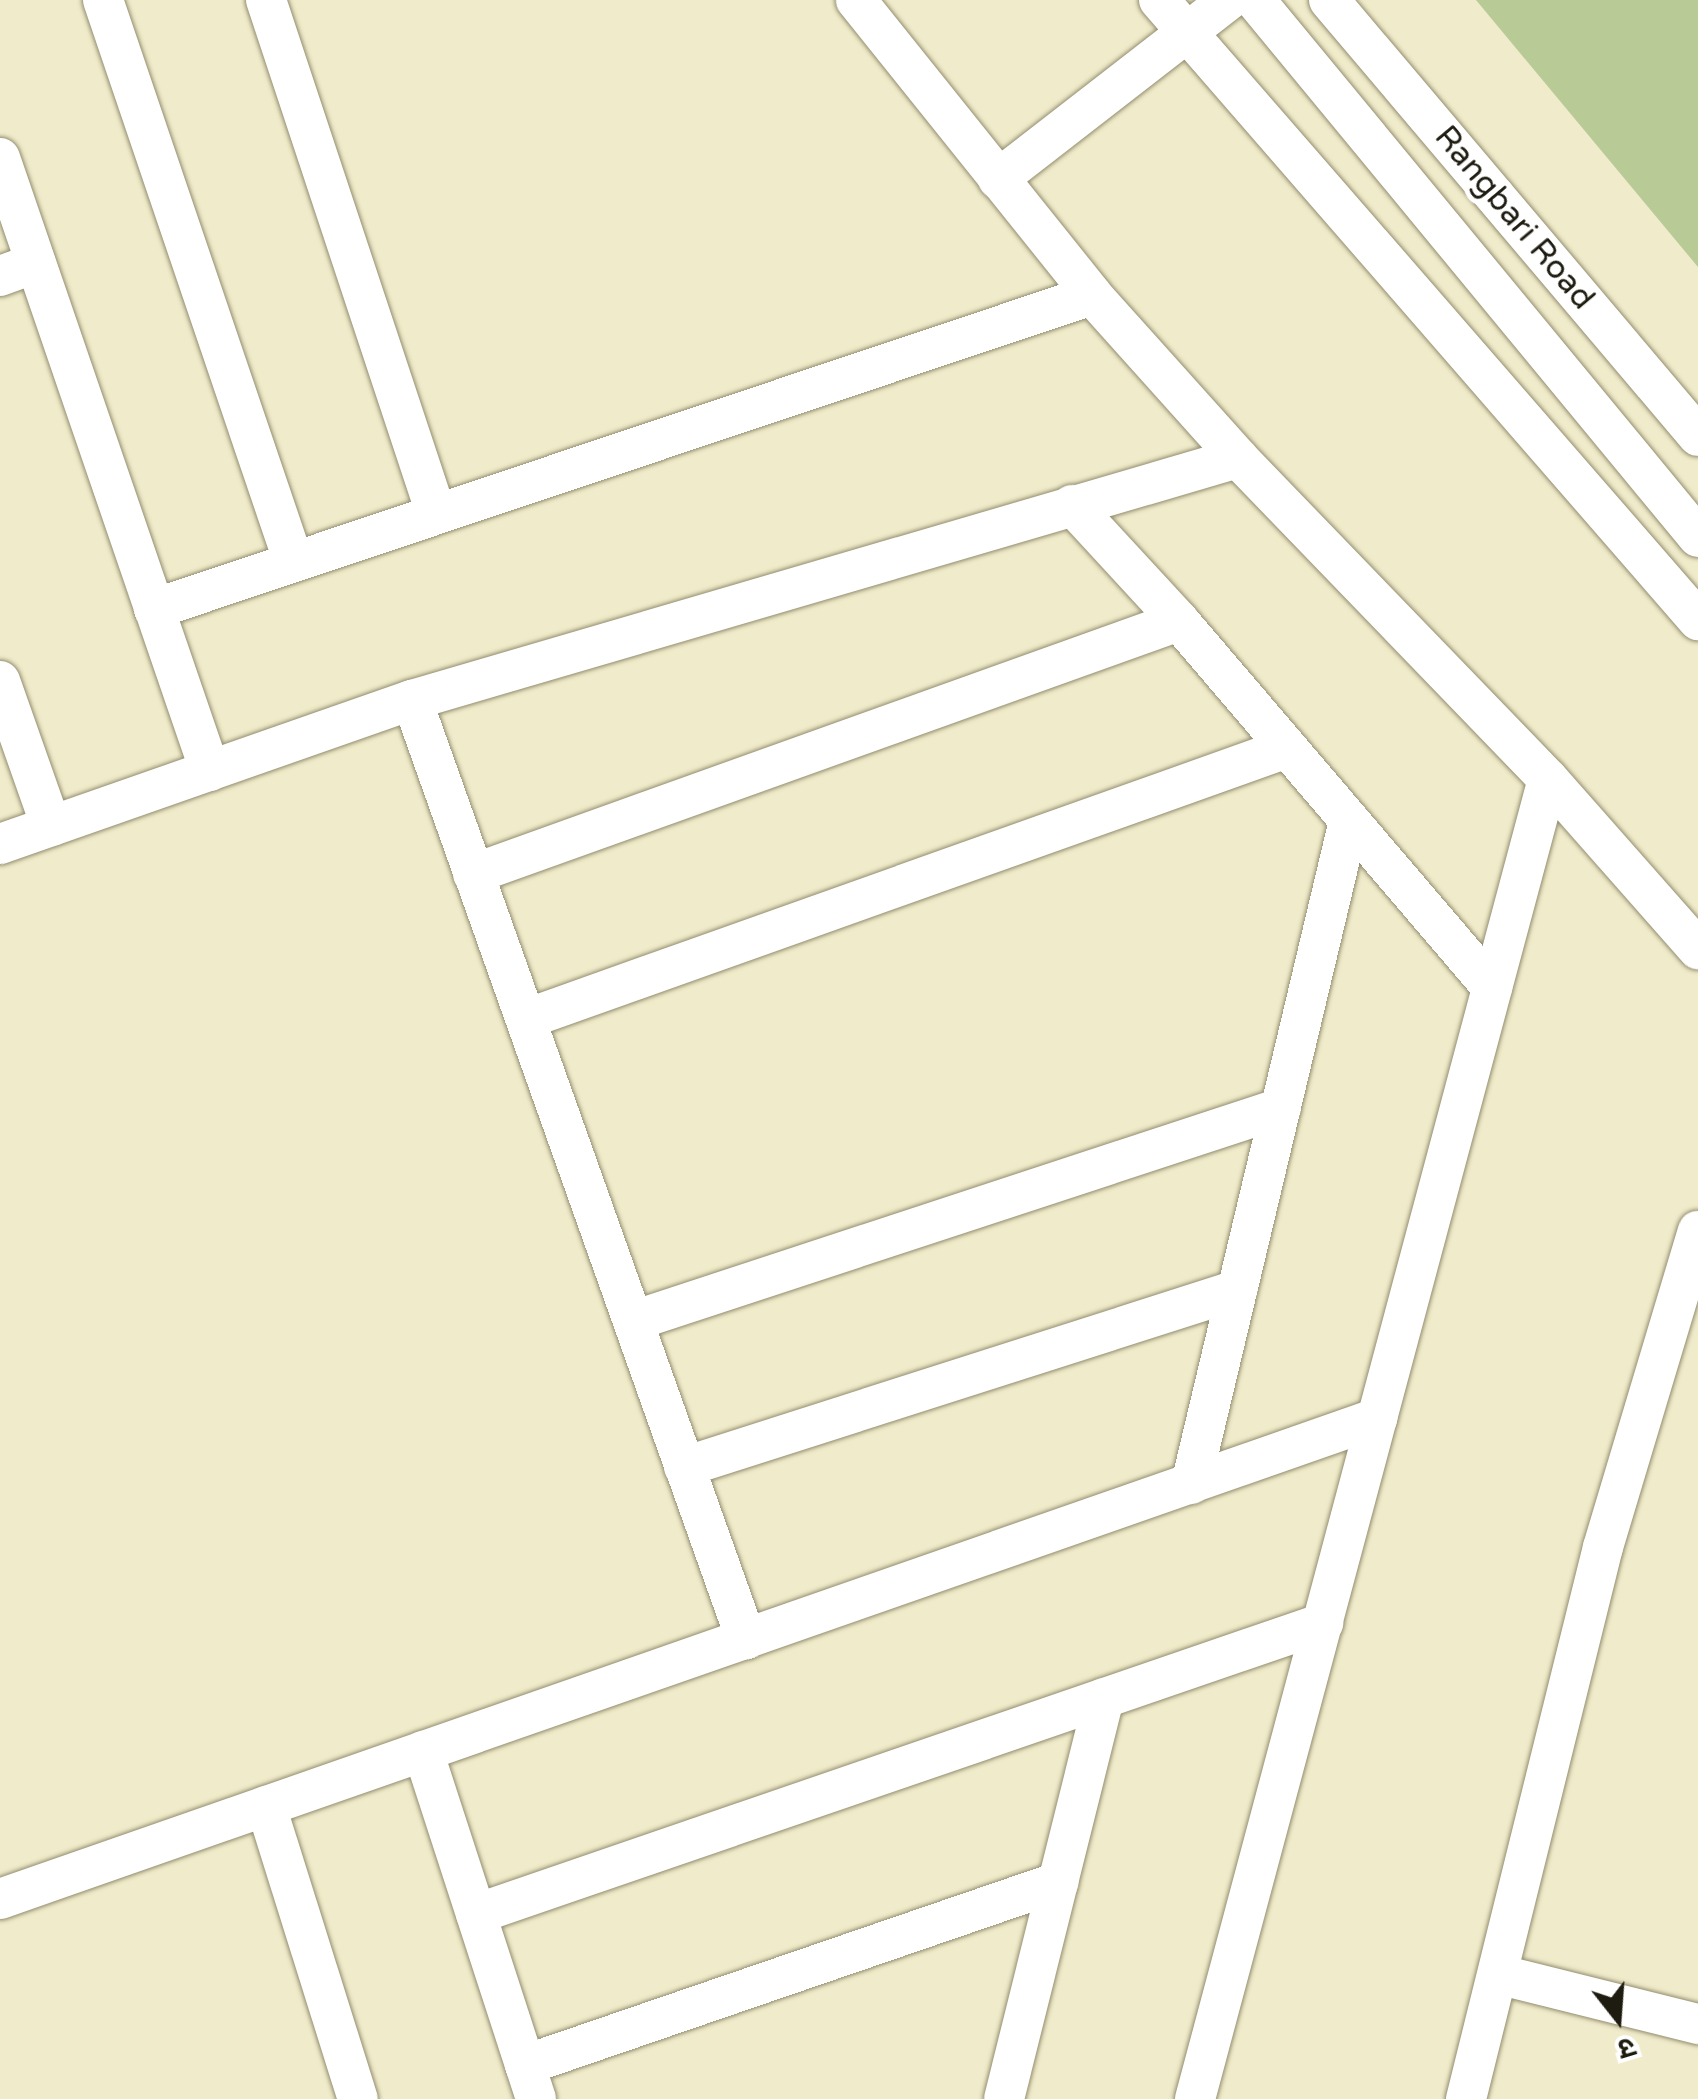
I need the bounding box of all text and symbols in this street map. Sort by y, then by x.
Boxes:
street label: Rangbari Road [1426,118,1602,318]
north arrow [1568,1969,1668,2069]
text: उ [1614,2029,1640,2066]

